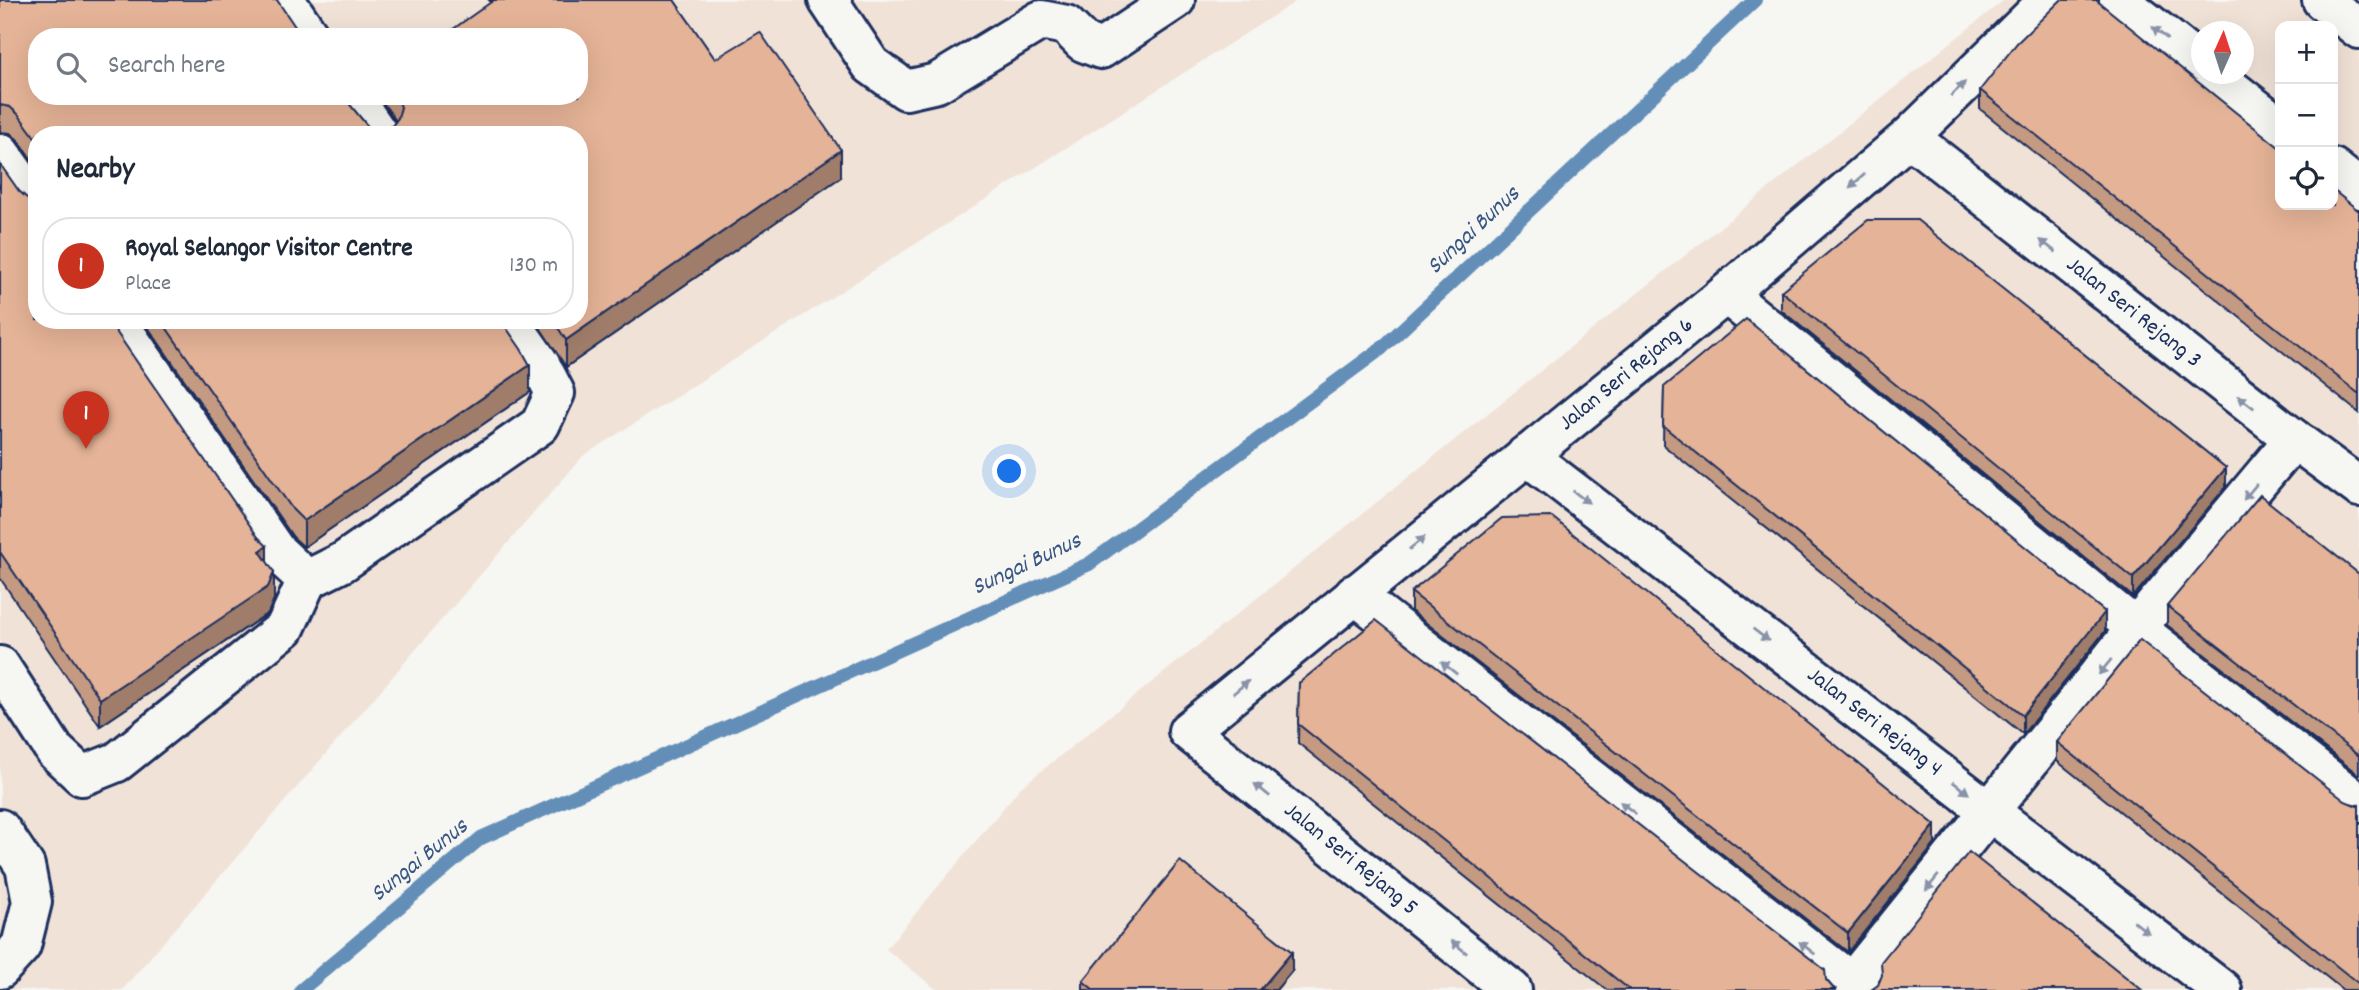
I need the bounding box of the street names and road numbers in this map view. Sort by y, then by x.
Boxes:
street label: Jalan Seri Rejang 3 [2059,249,2208,377]
street label: Jalan Seri Rejang 6 [1552,310,1701,440]
street label: Jalan Seri Rejang 4 [1799,660,1949,785]
street label: Jalan Seri Rejang 5 [1276,795,1424,925]

